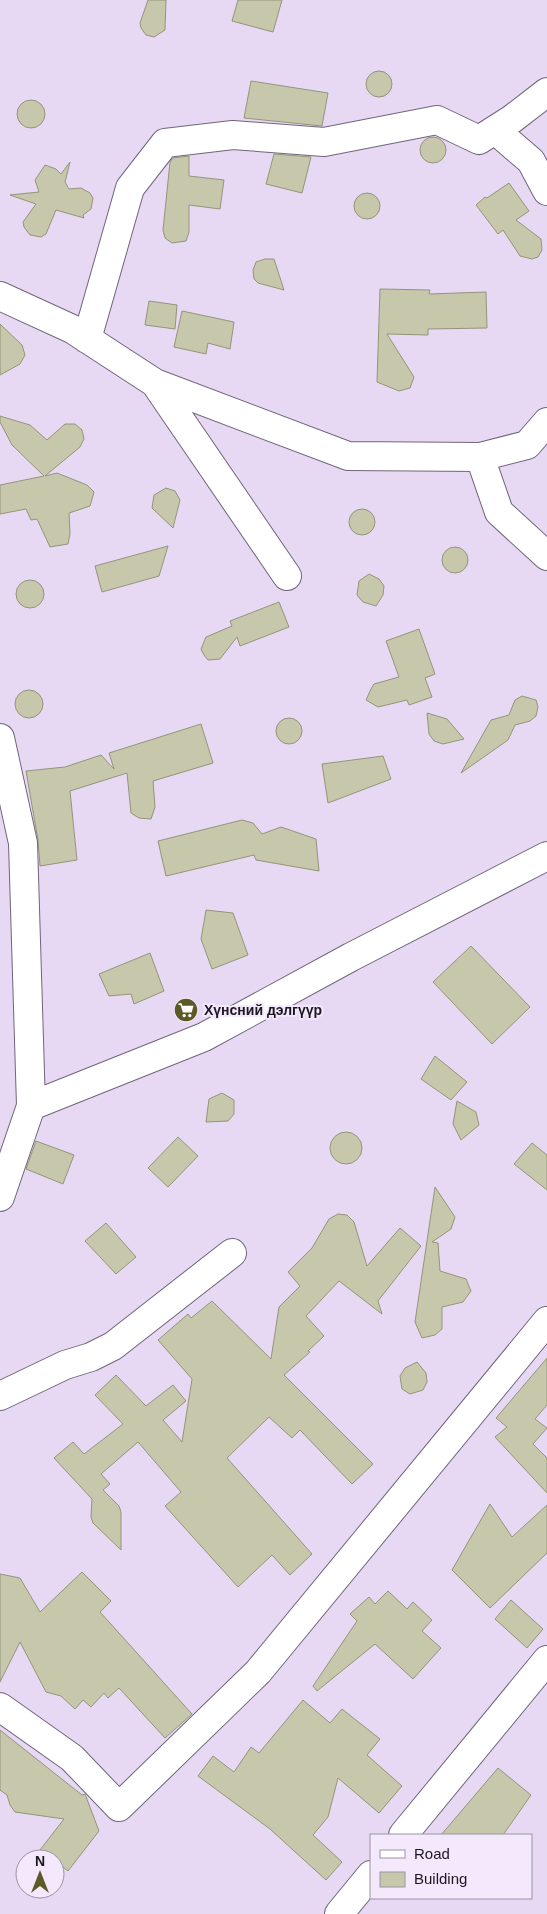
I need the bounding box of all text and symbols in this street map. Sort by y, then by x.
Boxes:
supermarket icon: Хүнсний дэлгүүр [173,997,199,1023]
place label: Хүнсний дэлгүүр [204,1002,322,1018]
legend [370,1834,532,1899]
text: Road [414,1845,450,1862]
north arrow [15,1849,65,1899]
text: N [35,1853,45,1869]
text: Building [414,1870,467,1887]

